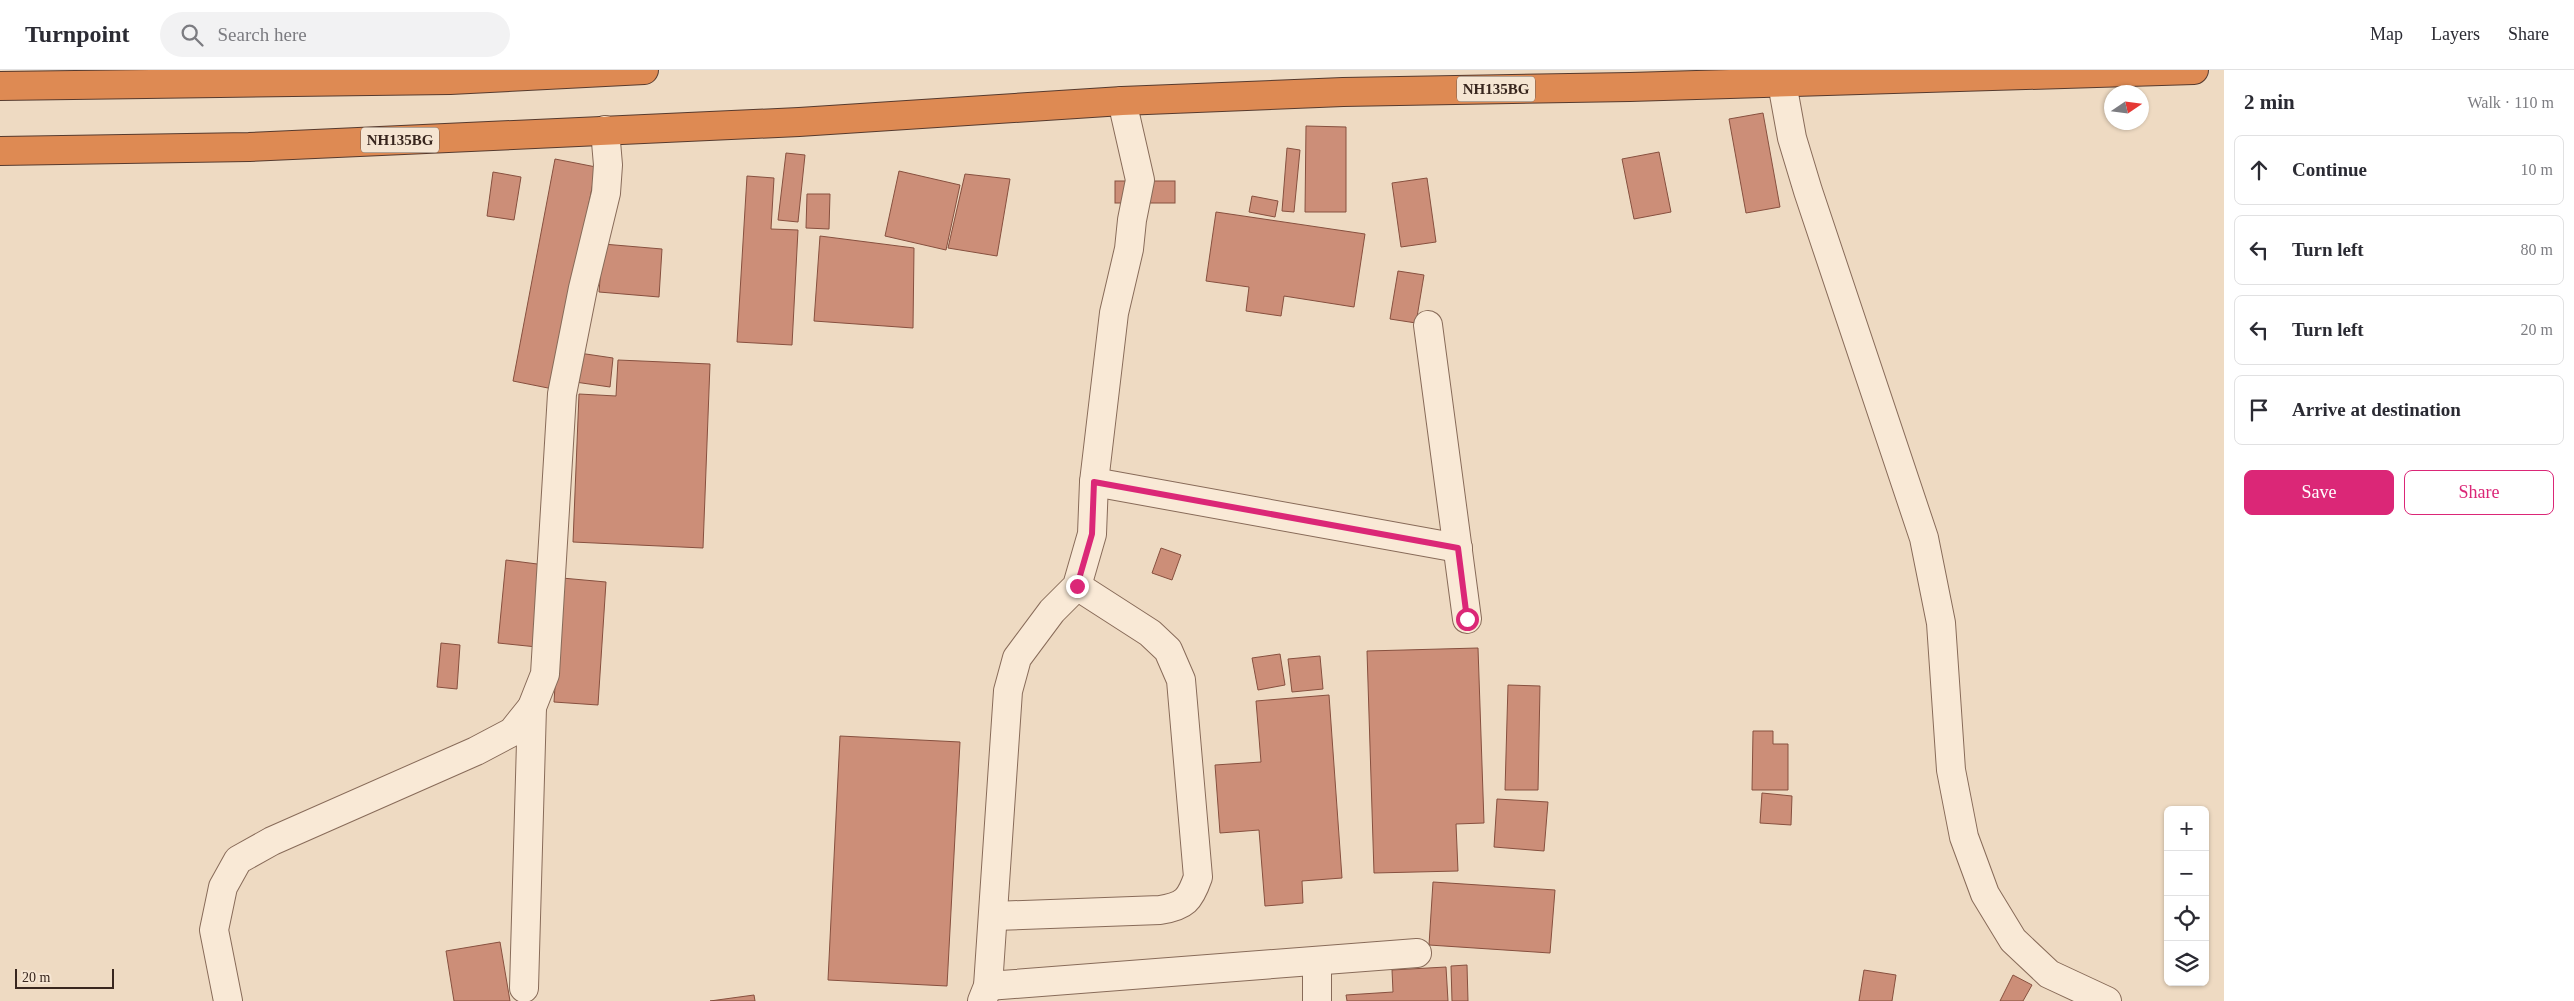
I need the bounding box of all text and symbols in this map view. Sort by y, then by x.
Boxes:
search box [160,12,510,57]
text: Turnpoint [25,21,130,47]
icon: search [178,21,206,49]
text: Search here [218,24,307,45]
text: Map [2370,24,2403,44]
text: Layers [2431,24,2480,44]
text: Share [2508,24,2549,44]
road number: NH135BG [1457,76,1535,102]
north arrow [2104,85,2149,130]
text: 2 min [2244,90,2295,114]
text: Walk · 110 m [2467,94,2554,111]
road number: NH135BG [361,128,439,152]
icon: ahead [2245,156,2273,184]
text: Continue [2292,159,2367,180]
text: 10 m [2521,161,2553,178]
icon: left [2245,236,2273,264]
text: Turn left [2292,239,2364,260]
text: 80 m [2521,241,2553,258]
icon: left [2245,316,2273,344]
text: Turn left [2292,319,2364,340]
text: 20 m [2521,321,2553,338]
icon: arrive [2245,396,2273,424]
text: Arrive at destination [2292,399,2461,420]
button: Save [2244,470,2394,515]
button: Share [2404,470,2554,515]
route end [1066,575,1089,598]
route start [1456,608,1479,631]
map controls [2164,806,2209,986]
button: + [2164,806,2209,851]
button: − [2164,851,2209,896]
button: locate [2164,896,2209,941]
button: layers [2164,941,2209,986]
scale bar [15,966,114,989]
text: 20 m [22,970,50,985]

